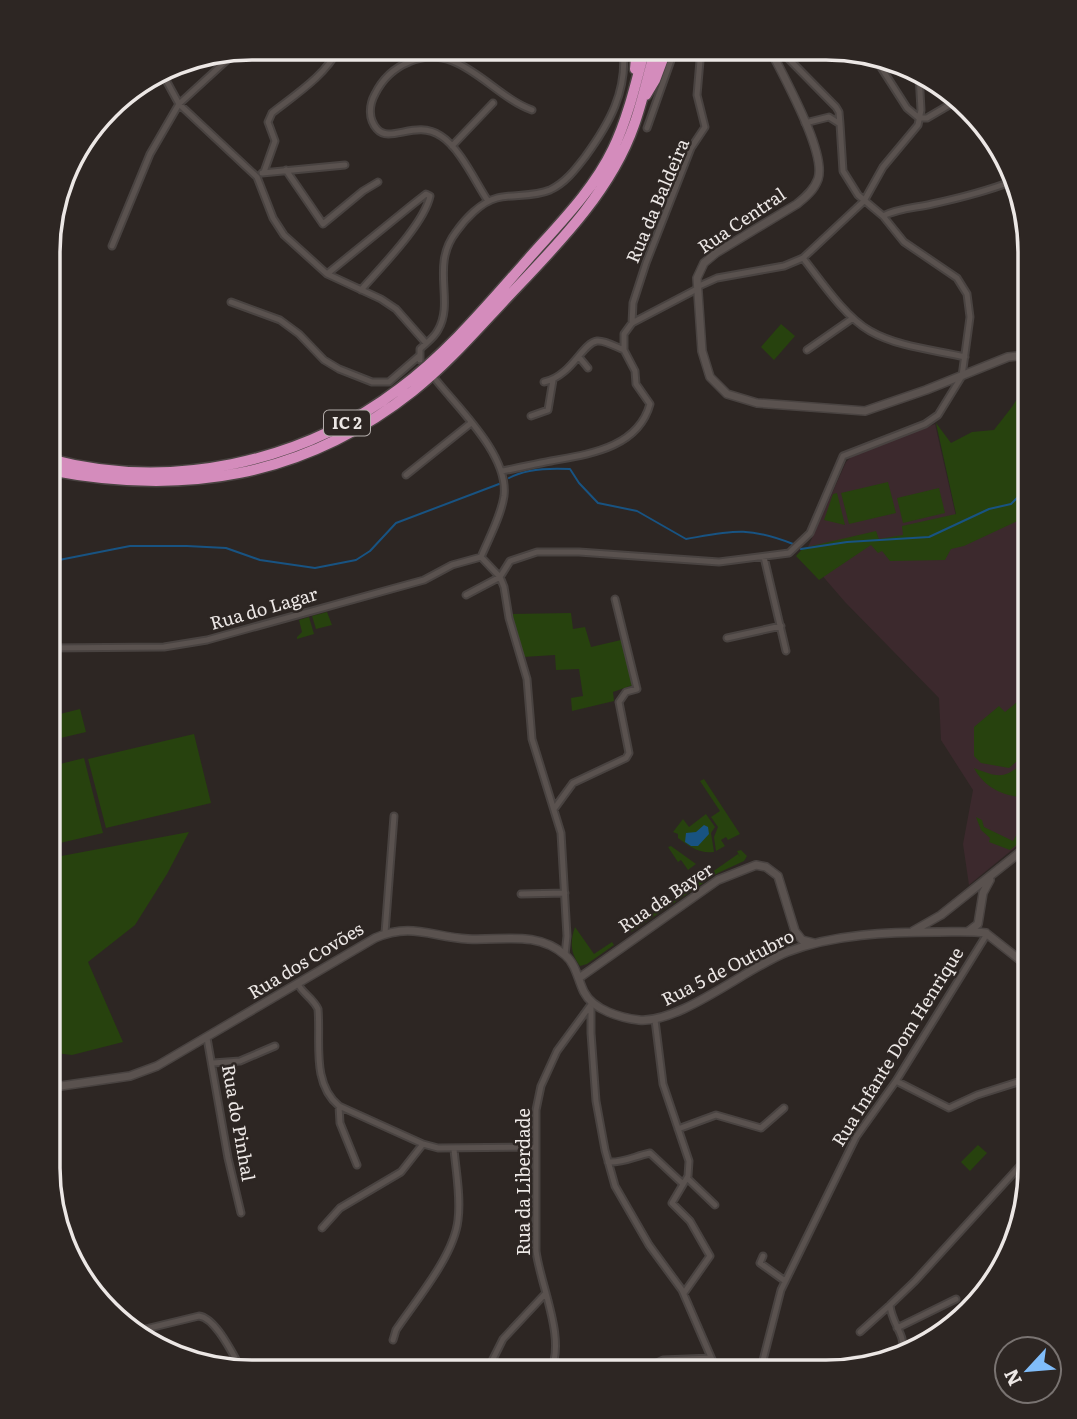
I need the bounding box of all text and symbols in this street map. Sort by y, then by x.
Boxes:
street label: Rua da Baldeira [618,134,695,267]
street label: Rua Central [692,180,791,259]
road number: IC 2 [324,410,370,436]
street label: Rua do Lagar [207,579,321,636]
street label: Rua da Bayer [612,855,718,939]
street label: Rua dos Covões [242,915,368,1005]
street label: Rua 5 de Outubro [656,922,798,1012]
street label: Rua Infante Dom Henrique [824,941,969,1151]
street label: Rua do Pinhal [216,1062,263,1183]
street label: Rua da Liberdade [509,1108,536,1256]
north arrow [993,1335,1063,1405]
text: N [996,1365,1028,1391]

